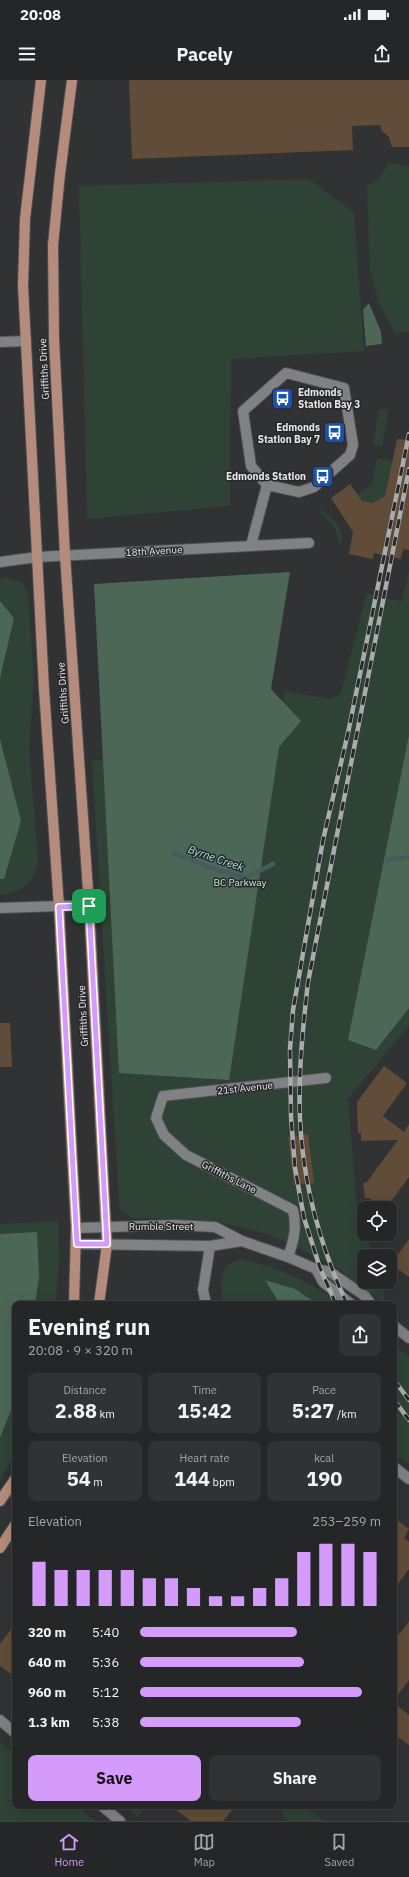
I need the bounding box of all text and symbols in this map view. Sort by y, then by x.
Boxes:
text: 20:08 [20,5,61,24]
icon: menu [16,43,38,65]
text: Pacely [176,43,233,66]
icon: share [371,43,393,65]
street label: Griffiths Drive [36,337,52,400]
bus stop icon: Edmonds Station Bay 3 [270,385,296,411]
place label: Edmonds Station Bay 3 [298,386,360,411]
bus stop icon: Edmonds Station Bay 7 [322,420,348,446]
place label: Edmonds Station Bay 7 [258,421,320,446]
bus stop icon: Edmonds Station [309,463,335,489]
place label: Edmonds Station [226,470,306,483]
street label: 18th Avenue [125,543,183,559]
street label: Griffiths Drive [54,661,72,724]
water label: Byrne Creek [186,842,246,874]
park label: BC Parkway [213,876,267,889]
pin [72,889,106,923]
icon: arrive [78,895,100,917]
street label: Griffiths Drive [75,984,91,1047]
street label: 21st Avenue [216,1079,274,1097]
street label: Griffiths Lane [199,1158,259,1197]
map controls [357,1201,397,1289]
button: locate [357,1201,397,1241]
street label: Rumble Street [129,1220,194,1233]
button: layers [357,1249,397,1289]
text: Evening run [28,1312,150,1341]
button: share [339,1314,381,1356]
text: 20:08 · 9 × 320 m [28,1342,133,1359]
text: Distance [63,1383,106,1397]
text: Time [192,1383,217,1397]
text: Pace [312,1383,336,1397]
text: 2.88 [55,1397,97,1424]
text: 15:42 [177,1397,232,1424]
text: 5:27 [292,1397,334,1424]
text: km [97,1407,115,1421]
text: /km [334,1407,357,1421]
text: Elevation [62,1451,108,1465]
text: Heart rate [180,1451,229,1465]
text: kcal [314,1451,334,1465]
text: 54 [67,1465,91,1492]
text: 144 [174,1465,210,1492]
text: 190 [306,1465,342,1492]
text: m [91,1475,103,1489]
text: bpm [210,1475,235,1489]
text: Elevation [28,1513,82,1530]
text: 253–259 m [312,1513,381,1530]
text: 320 m [28,1624,66,1641]
text: 5:40 [92,1624,119,1641]
text: 640 m [28,1654,66,1671]
text: 5:36 [92,1654,119,1671]
text: 960 m [28,1684,66,1701]
text: 5:12 [92,1684,119,1701]
text: 1.3 km [28,1714,70,1731]
text: 5:38 [92,1714,119,1731]
button: Save [28,1755,201,1801]
button: Share [209,1755,381,1801]
tab: Home [55,1831,84,1869]
tab: Map [193,1831,215,1869]
tab: Saved [324,1831,354,1869]

